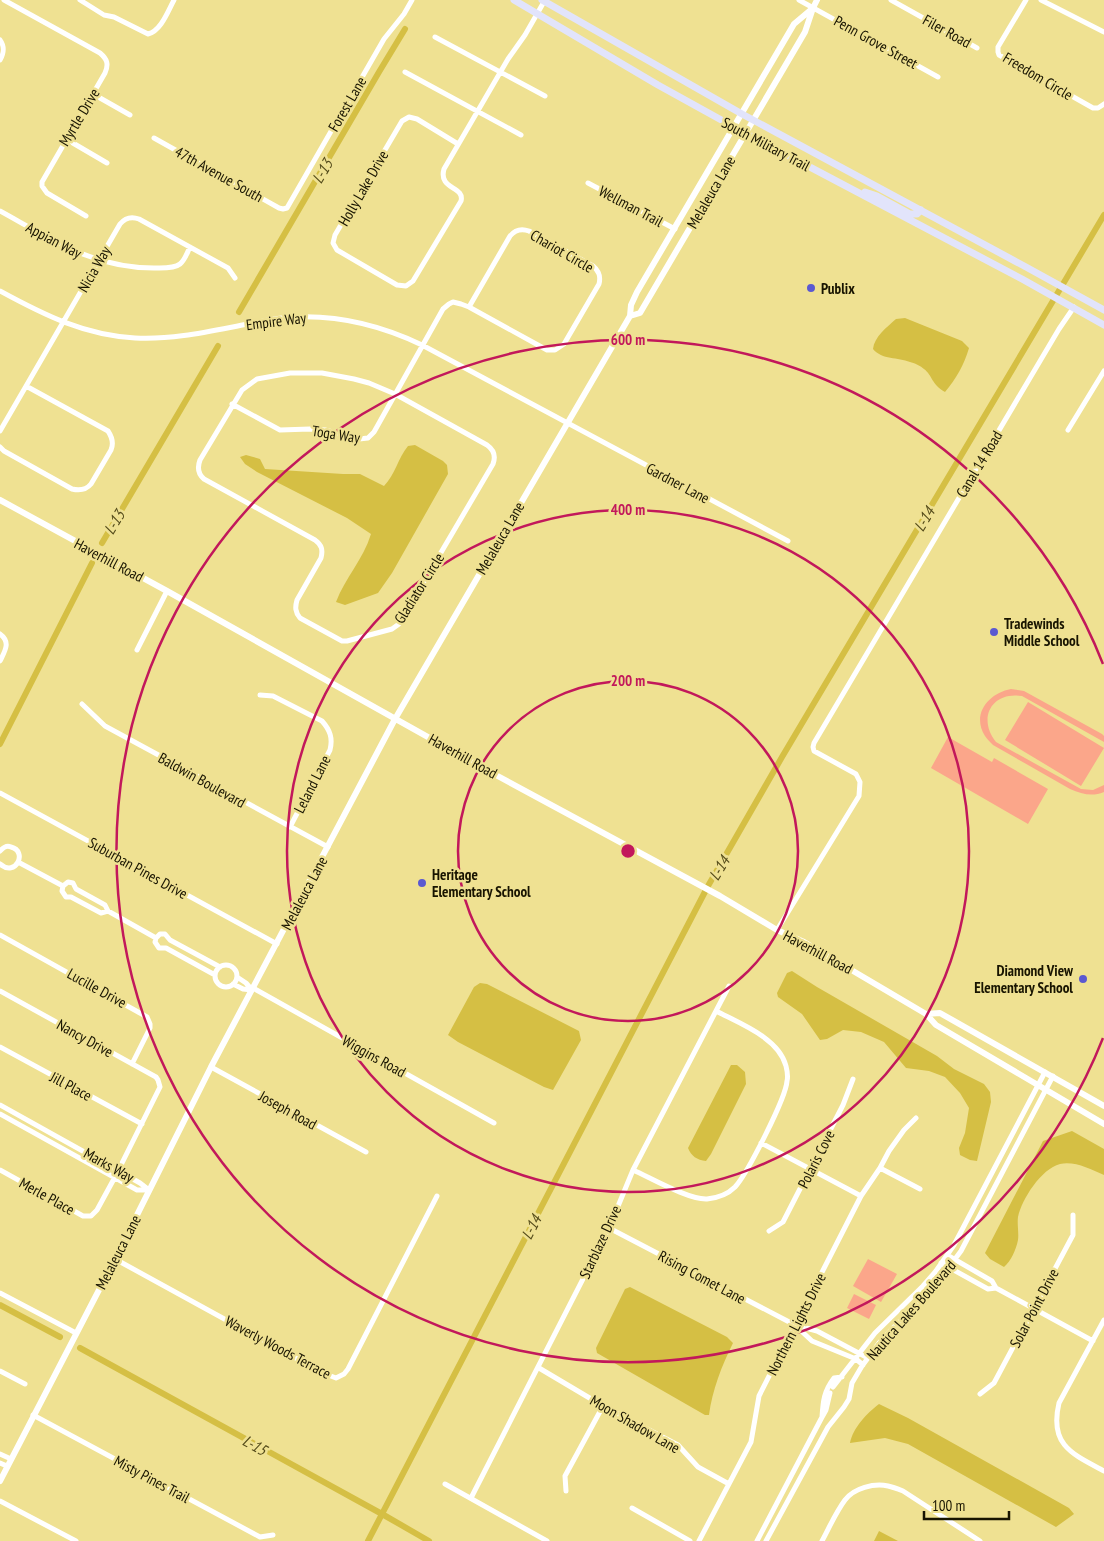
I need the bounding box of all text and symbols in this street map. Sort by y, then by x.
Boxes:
street label: Filer Road [920,10,974,52]
street label: Penn Grove Street [831,11,921,73]
street label: Freedom Circle [1000,48,1076,104]
street label: Forest Lane [324,73,370,135]
street label: Myrtle Drive [54,85,104,149]
street label: South Military Trail [719,113,814,175]
street label: 47th Avenue South [171,142,267,206]
street label: Holly Lake Drive [334,147,392,229]
street label: Melaleuca Lane [683,152,739,232]
water label: L-13 [307,154,338,187]
street label: Wellman Trail [596,181,667,231]
street label: Appian Way [23,217,85,263]
street label: Chariot Circle [527,225,597,277]
street label: Nicia Way [73,242,115,295]
place label: Publix [821,279,855,298]
marker: Publix [805,282,817,294]
street label: Empire Way [245,308,308,334]
text: 600 m [611,330,645,349]
street label: Toga Way [311,421,362,447]
street label: Canal 14 Road [952,427,1006,501]
street label: Gardner Lane [643,458,713,508]
street label: Melaleuca Lane [472,498,528,578]
text: 400 m [611,500,645,519]
water label: L-14 [909,502,940,535]
water label: L-13 [99,505,130,538]
street label: Haverhill Road [71,534,147,586]
street label: Gladiator Circle [390,549,448,627]
place label: Tradewinds Middle School [1004,614,1080,650]
marker: Tradewinds Middle School [988,626,1000,638]
text: 200 m [611,671,645,690]
street label: Haverhill Road [425,729,501,783]
street label: Baldwin Boulevard [155,748,249,812]
street label: Leland Lane [289,752,335,816]
street label: Suburban Pines Drive [85,833,191,903]
centre of rings [619,842,637,860]
water label: L-14 [704,851,735,884]
street label: Melaleuca Lane [277,853,331,933]
place label: Heritage Elementary School [432,865,531,901]
marker: Heritage Elementary School [416,877,428,889]
street label: Haverhill Road [780,926,856,978]
place label: Diamond View Elementary School [974,961,1074,997]
street label: Lucille Drive [64,964,130,1012]
marker: Diamond View Elementary School [1077,973,1089,985]
street label: Nancy Drive [53,1015,117,1061]
street label: Wiggins Road [339,1031,409,1081]
street label: Jill Place [46,1067,95,1105]
street label: Joseph Road [255,1086,320,1134]
street label: Polaris Cove [793,1127,839,1191]
street label: Marks Way [80,1143,138,1187]
street label: Merle Place [16,1173,78,1219]
street label: Starblaze Drive [575,1202,625,1282]
water label: L-14 [516,1210,546,1243]
street label: Melaleuca Lane [91,1212,145,1292]
street label: Rising Comet Lane [655,1246,749,1308]
street label: Nautica Lakes Boulevard [862,1256,960,1364]
street label: Solar Point Drive [1005,1265,1063,1351]
street label: Northern Lights Drive [762,1270,830,1378]
street label: Waverly Woods Terrace [222,1311,334,1383]
street label: Moon Shadow Lane [587,1391,683,1457]
water label: L-15 [239,1430,272,1461]
street label: Misty Pines Trail [111,1451,194,1507]
scale bar [924,1488,1009,1520]
text: 100 m [932,1496,965,1515]

